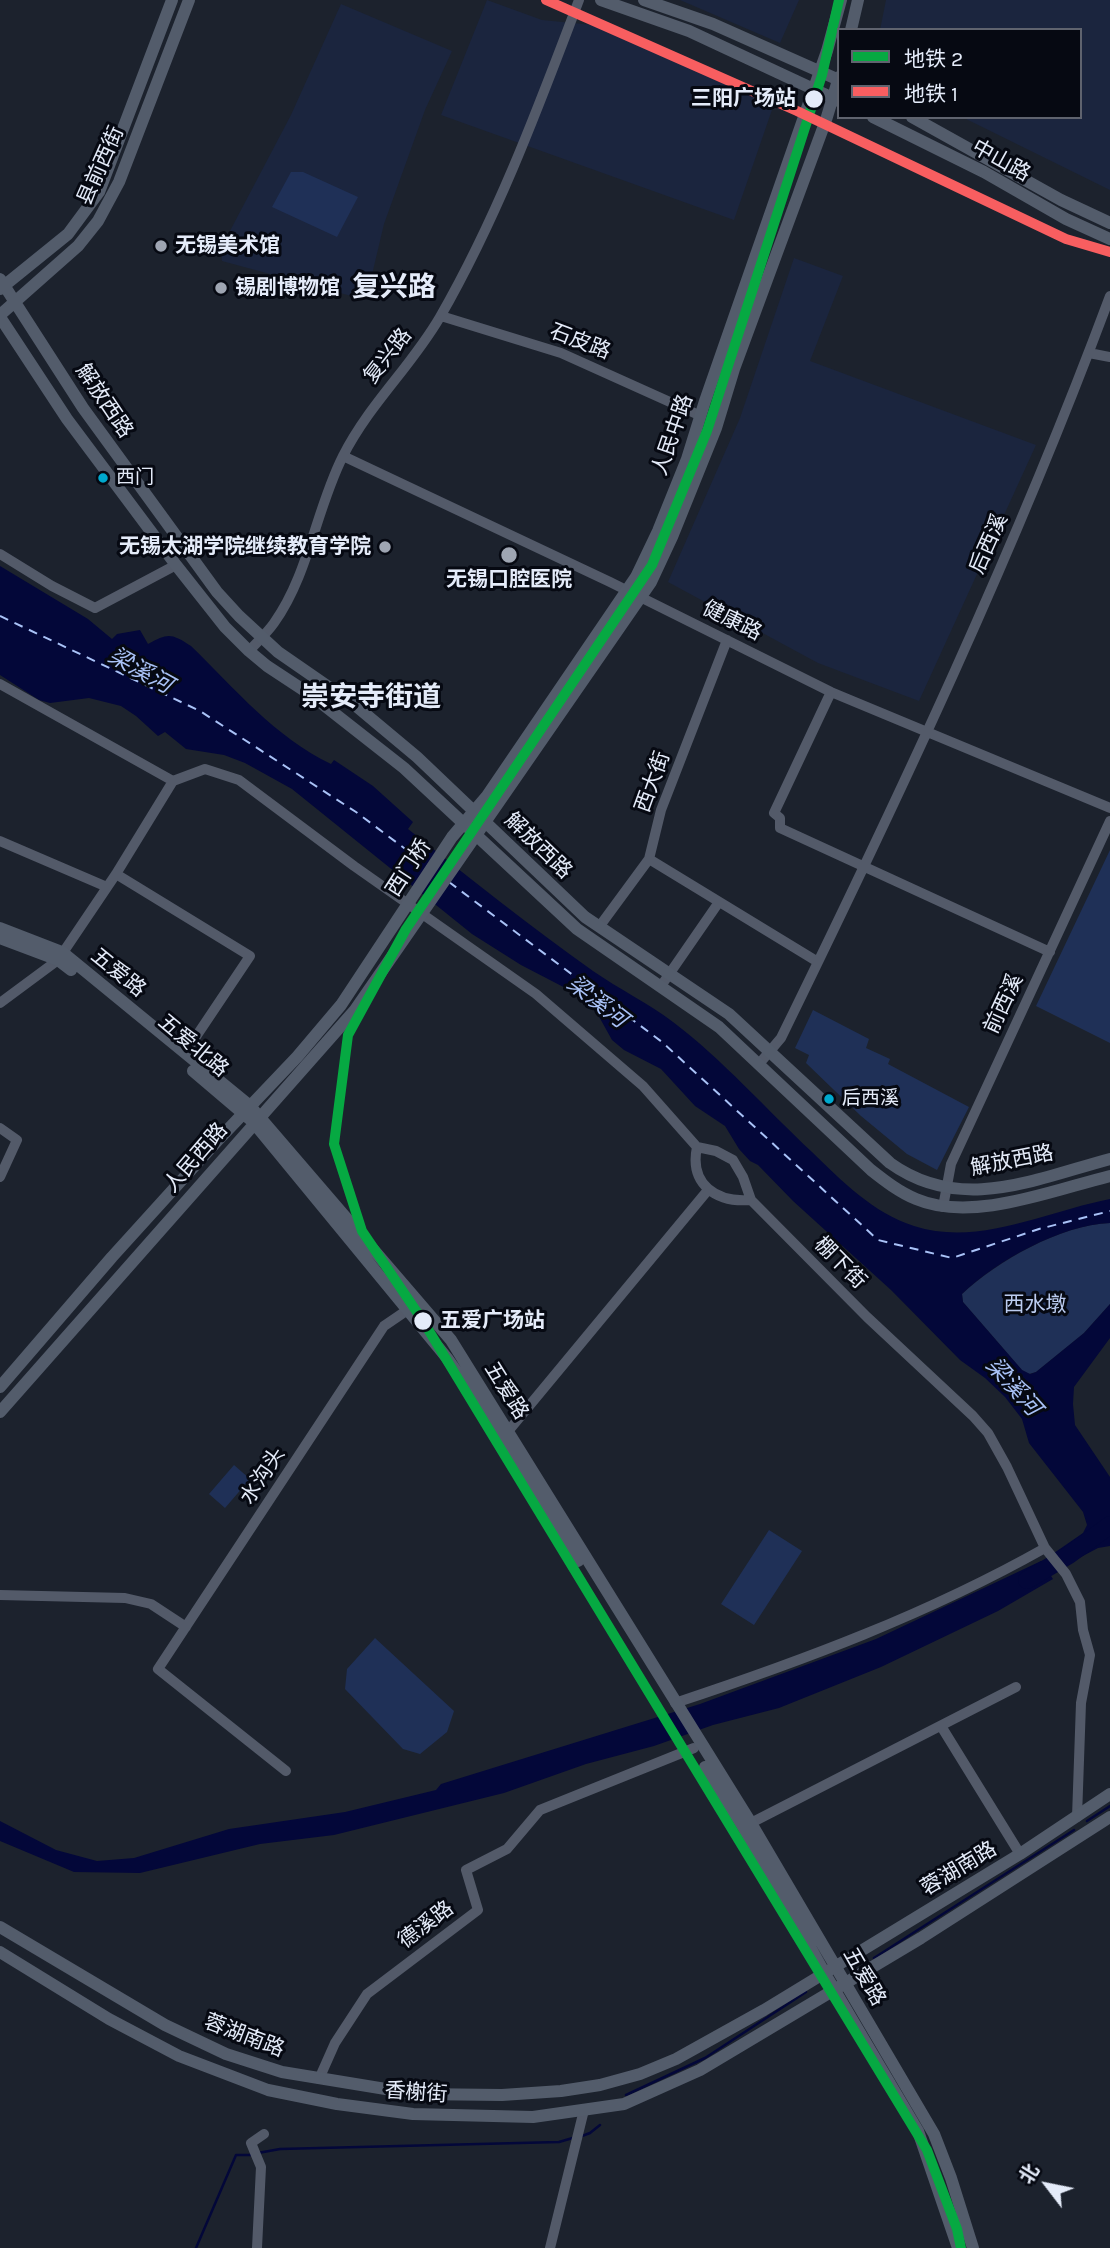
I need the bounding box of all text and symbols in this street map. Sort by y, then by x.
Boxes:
legend [837,28,1082,119]
text: 地铁 2 [904,47,963,71]
text: 地铁 1 [904,82,958,106]
place label: 三阳广场站 [691,86,796,112]
marker: 三阳广场站 [803,88,825,110]
street label: 县前西街 [72,123,130,209]
street label: 中山路 [967,135,1035,187]
place label: 无锡美术馆 [175,233,280,259]
marker: 无锡美术馆 [153,238,169,254]
district label: 复兴路 [352,271,436,305]
place label: 锡剧博物馆 [235,275,340,301]
marker: 锡剧博物馆 [213,280,229,296]
street label: 石皮路 [546,319,614,365]
street label: 复兴路 [359,323,417,389]
street label: 解放西路 [70,359,138,443]
street label: 人民中路 [647,391,699,479]
place label: 西门 [116,467,154,489]
marker: 西门 [96,471,110,485]
street label: 后西溪 [965,510,1013,578]
place label: 无锡太湖学院继续教育学院 [119,534,371,560]
marker: 无锡太湖学院继续教育学院 [377,539,393,555]
marker: 无锡口腔医院 [499,545,519,565]
place label: 无锡口腔医院 [446,567,572,593]
street label: 健康路 [698,596,766,646]
water label: 梁溪河 [103,642,177,700]
district label: 崇安寺街道 [301,681,441,715]
street label: 西大街 [630,748,676,816]
street label: 解放西路 [499,808,577,884]
street label: 西门桥 [381,835,437,901]
street label: 五爱路 [86,943,150,1003]
water label: 梁溪河 [561,970,633,1034]
street label: 前西溪 [979,970,1029,1038]
street label: 五爱北路 [153,1009,233,1083]
place label: 后西溪 [842,1088,899,1110]
marker: 后西溪 [822,1092,836,1106]
street label: 人民西路 [159,1118,233,1198]
street label: 解放西路 [968,1141,1056,1181]
street label: 棚下街 [809,1232,871,1294]
park label: 西水墩 [1004,1292,1066,1318]
place label: 五爱广场站 [440,1308,545,1334]
marker: 五爱广场站 [412,1310,434,1332]
water label: 梁溪河 [980,1352,1046,1422]
street label: 五爱路 [479,1358,533,1424]
street label: 水沟头 [235,1443,291,1509]
street label: 蓉湖南路 [917,1837,1001,1901]
street label: 德溪路 [393,1896,459,1954]
street label: 五爱路 [837,1943,891,2011]
street label: 蓉湖南路 [200,2009,288,2063]
street label: 香榭街 [384,2078,448,2108]
north arrow [1012,2150,1082,2220]
text: 北 [1015,2160,1044,2188]

